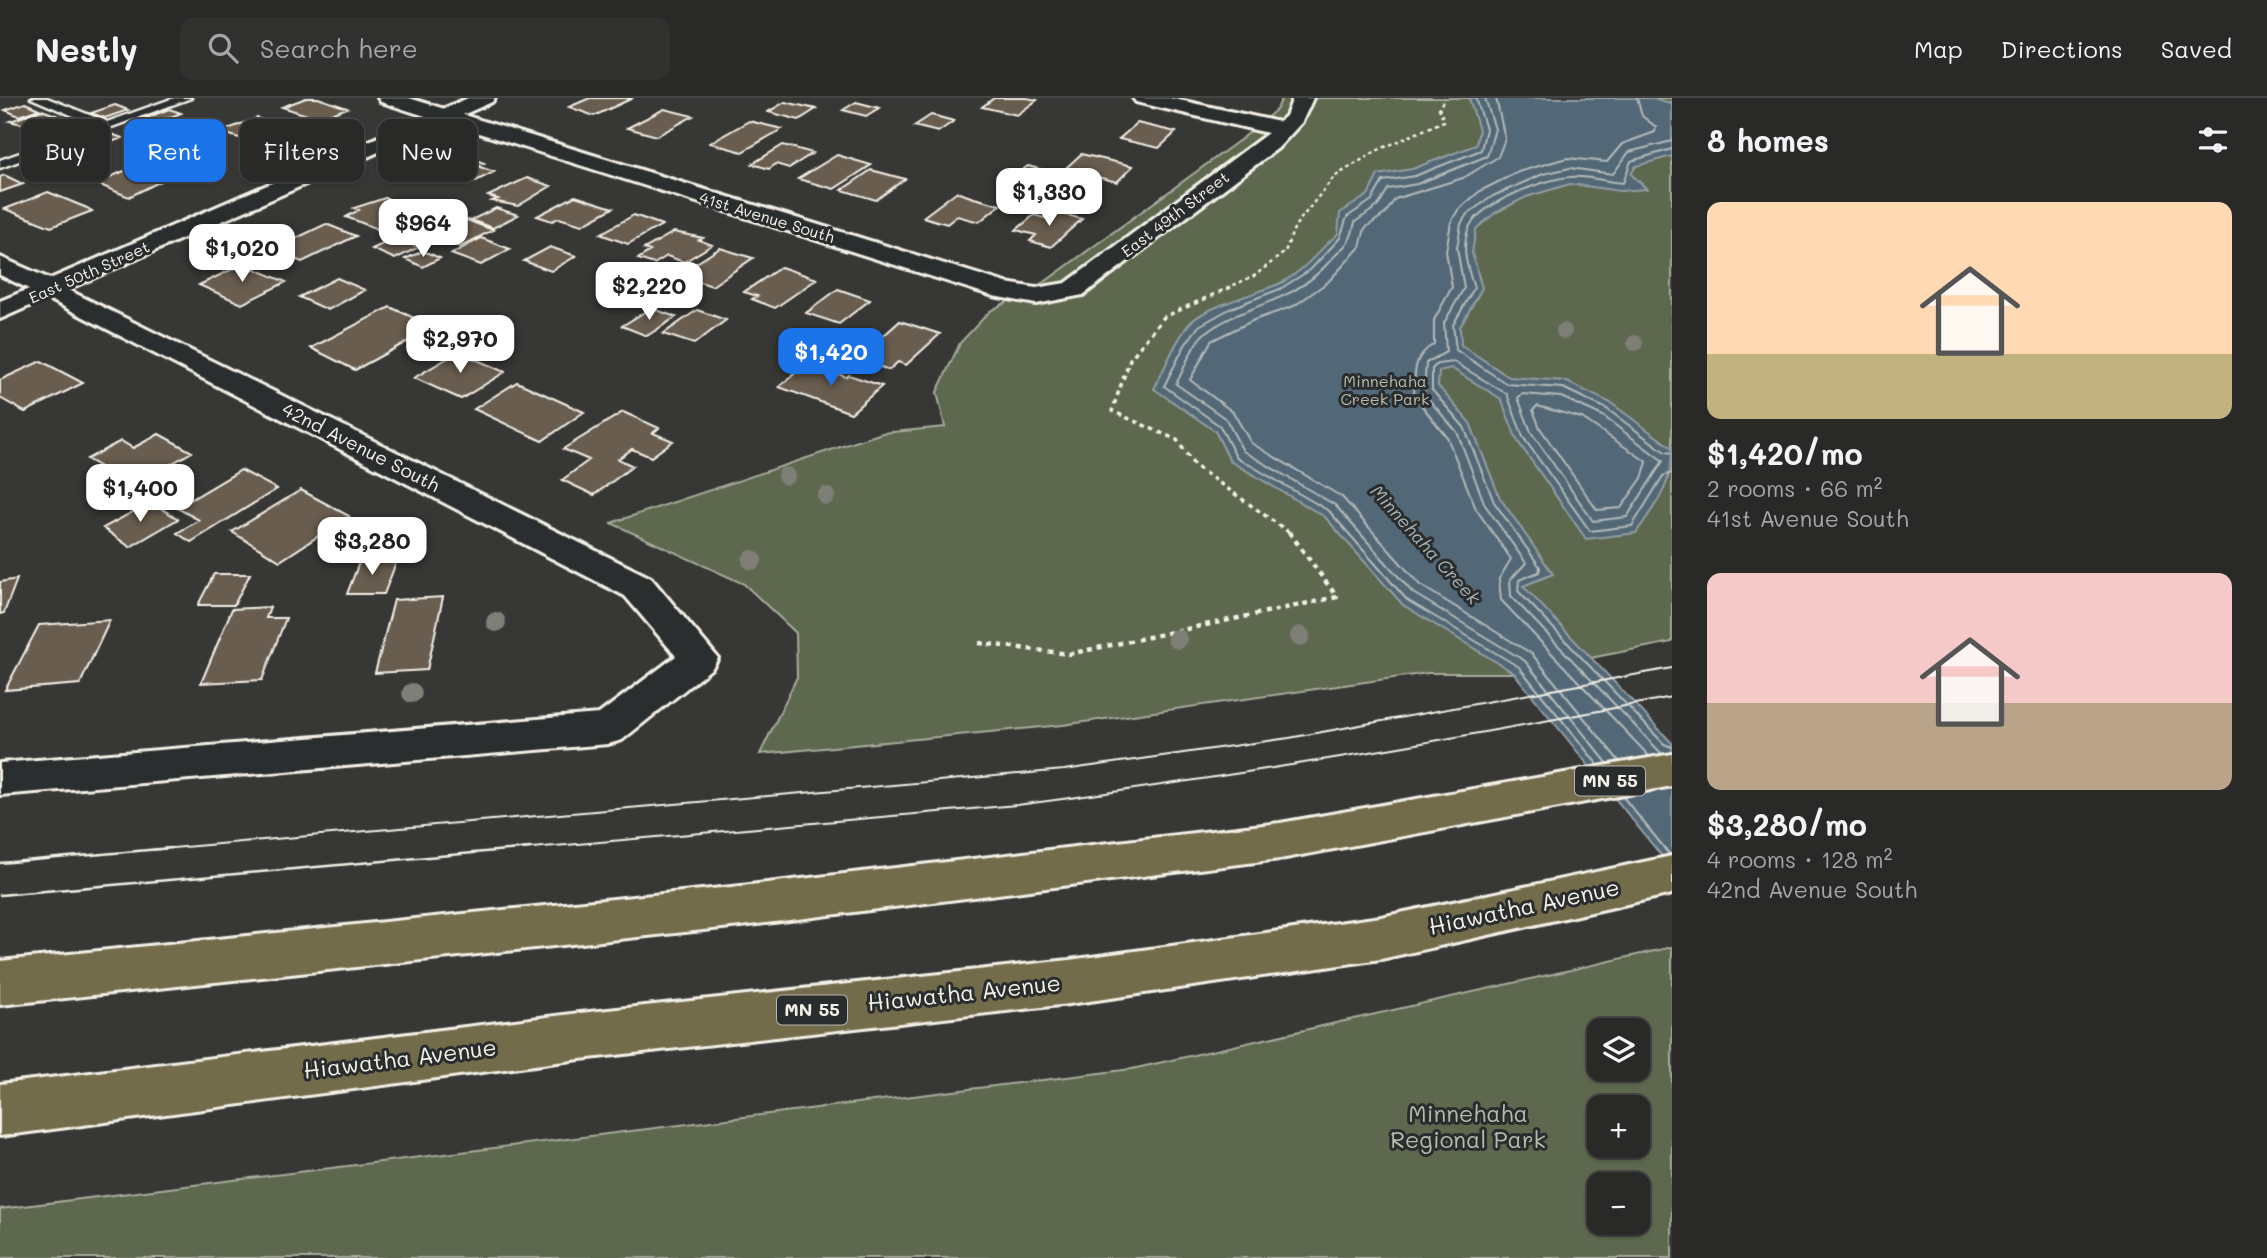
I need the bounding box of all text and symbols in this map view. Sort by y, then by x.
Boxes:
search box [180,17,670,80]
text: Nestly [35,27,138,70]
icon: search [204,29,242,67]
text: Search here [260,31,418,65]
text: Map [1914,33,1963,64]
text: Directions [2001,33,2123,64]
text: Saved [2161,33,2232,64]
chip: Buy [21,119,110,182]
chip: Rent [124,119,226,182]
chip: Filters [240,119,364,182]
chip: New [378,119,477,182]
text: 8 homes [1707,120,1829,160]
icon: filters [2194,121,2232,159]
street label: East 49th Street [1116,166,1233,261]
pin: $1,330 [992,169,1106,228]
text: $1,330 [1012,176,1086,206]
street label: 41st Avenue South [697,186,837,247]
pin: $964 [382,200,464,259]
text: $964 [395,207,451,237]
pin: $1,020 [185,225,299,284]
text: $1,020 [205,232,279,262]
street label: East 50th Street [25,235,153,308]
icon: home [1907,248,2033,374]
pin: $2,220 [592,262,706,322]
text: $2,220 [612,270,686,300]
pin: $2,970 [403,316,517,375]
text: $2,970 [422,323,498,353]
pin: $1,420 [774,328,888,388]
text: $1,420 [794,336,868,366]
park label: Minnehaha Creek Park [1340,370,1430,409]
street label: 42nd Avenue South [278,396,444,497]
text: $1,420/mo [1707,433,1863,473]
pin: $1,400 [83,464,197,524]
text: $1,400 [102,472,178,502]
text: 2 rooms · 66 m² [1707,473,1882,503]
water label: Minnehaha Creek [1366,479,1486,610]
text: 41st Avenue South [1707,503,1909,533]
pin: $3,280 [315,518,429,577]
text: $3,280 [334,525,410,555]
icon: home [1907,619,2033,745]
road number: MN 55 [1575,766,1645,796]
text: $3,280/mo [1707,804,1867,844]
text: 4 rooms · 128 m² [1707,844,1892,874]
street label: Hiawatha Avenue [1426,871,1622,941]
text: 42nd Avenue South [1707,874,1917,904]
street label: Hiawatha Avenue [866,967,1062,1017]
road number: MN 55 [777,995,847,1024]
map controls [1587,1018,1650,1235]
button: layers [1587,1018,1650,1081]
street label: Hiawatha Avenue [302,1031,498,1085]
button: + [1587,1095,1650,1158]
park label: Minnehaha Regional Park [1390,1098,1546,1154]
button: − [1587,1172,1650,1235]

